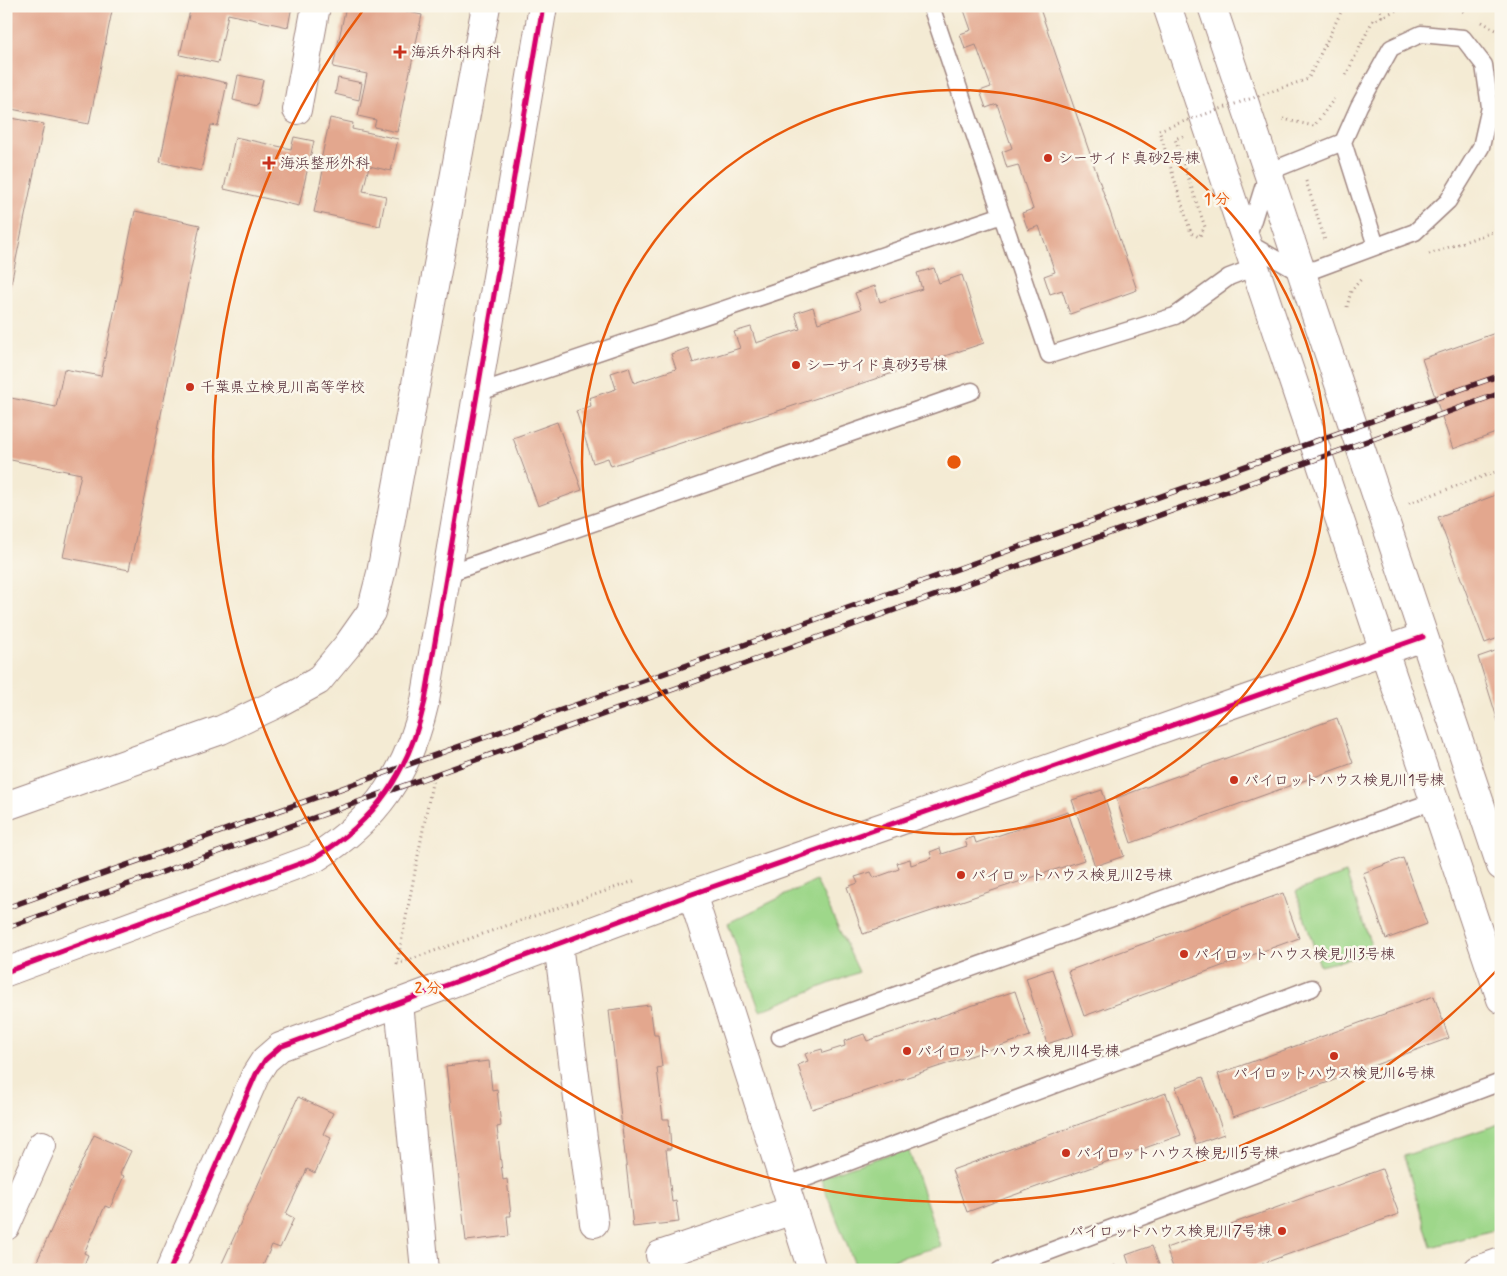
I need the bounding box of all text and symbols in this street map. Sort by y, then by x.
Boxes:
place label: 海浜外科内科 [411,43,501,63]
marker: 海浜外科内科 [393,45,407,59]
place label: シーサイド真砂2号棟 [1058,149,1200,169]
marker: シーサイド真砂2号棟 [1042,152,1054,164]
place label: 海浜整形外科 [280,154,370,174]
marker: 海浜整形外科 [262,156,276,170]
text: 1 分 [1204,190,1230,210]
place label: シーサイド真砂3号棟 [806,356,947,376]
marker: シーサイド真砂3号棟 [790,359,802,371]
place label: 千葉県立検見川高等学校 [200,378,365,398]
marker: 千葉県立検見川高等学校 [184,381,196,393]
centre of rings [945,453,963,471]
place label: パイロットハウス検見川1号棟 [1244,771,1445,791]
marker: パイロットハウス検見川1号棟 [1228,774,1240,786]
place label: パイロットハウス検見川2号棟 [971,866,1172,886]
marker: パイロットハウス検見川2号棟 [955,869,967,881]
place label: パイロットハウス検見川3号棟 [1194,945,1395,965]
marker: パイロットハウス検見川3号棟 [1178,948,1190,960]
text: 2 分 [415,979,441,999]
place label: パイロットハウス検見川4号棟 [917,1042,1120,1062]
marker: パイロットハウス検見川4号棟 [901,1045,913,1057]
marker: パイロットハウス検見川6号棟 [1328,1050,1340,1062]
place label: パイロットハウス検見川6号棟 [1233,1064,1435,1084]
place label: パイロットハウス検見川5号棟 [1076,1144,1279,1164]
marker: パイロットハウス検見川5号棟 [1060,1147,1072,1159]
place label: パイロットハウス検見川7号棟 [1069,1222,1272,1242]
marker: パイロットハウス検見川7号棟 [1276,1225,1288,1237]

